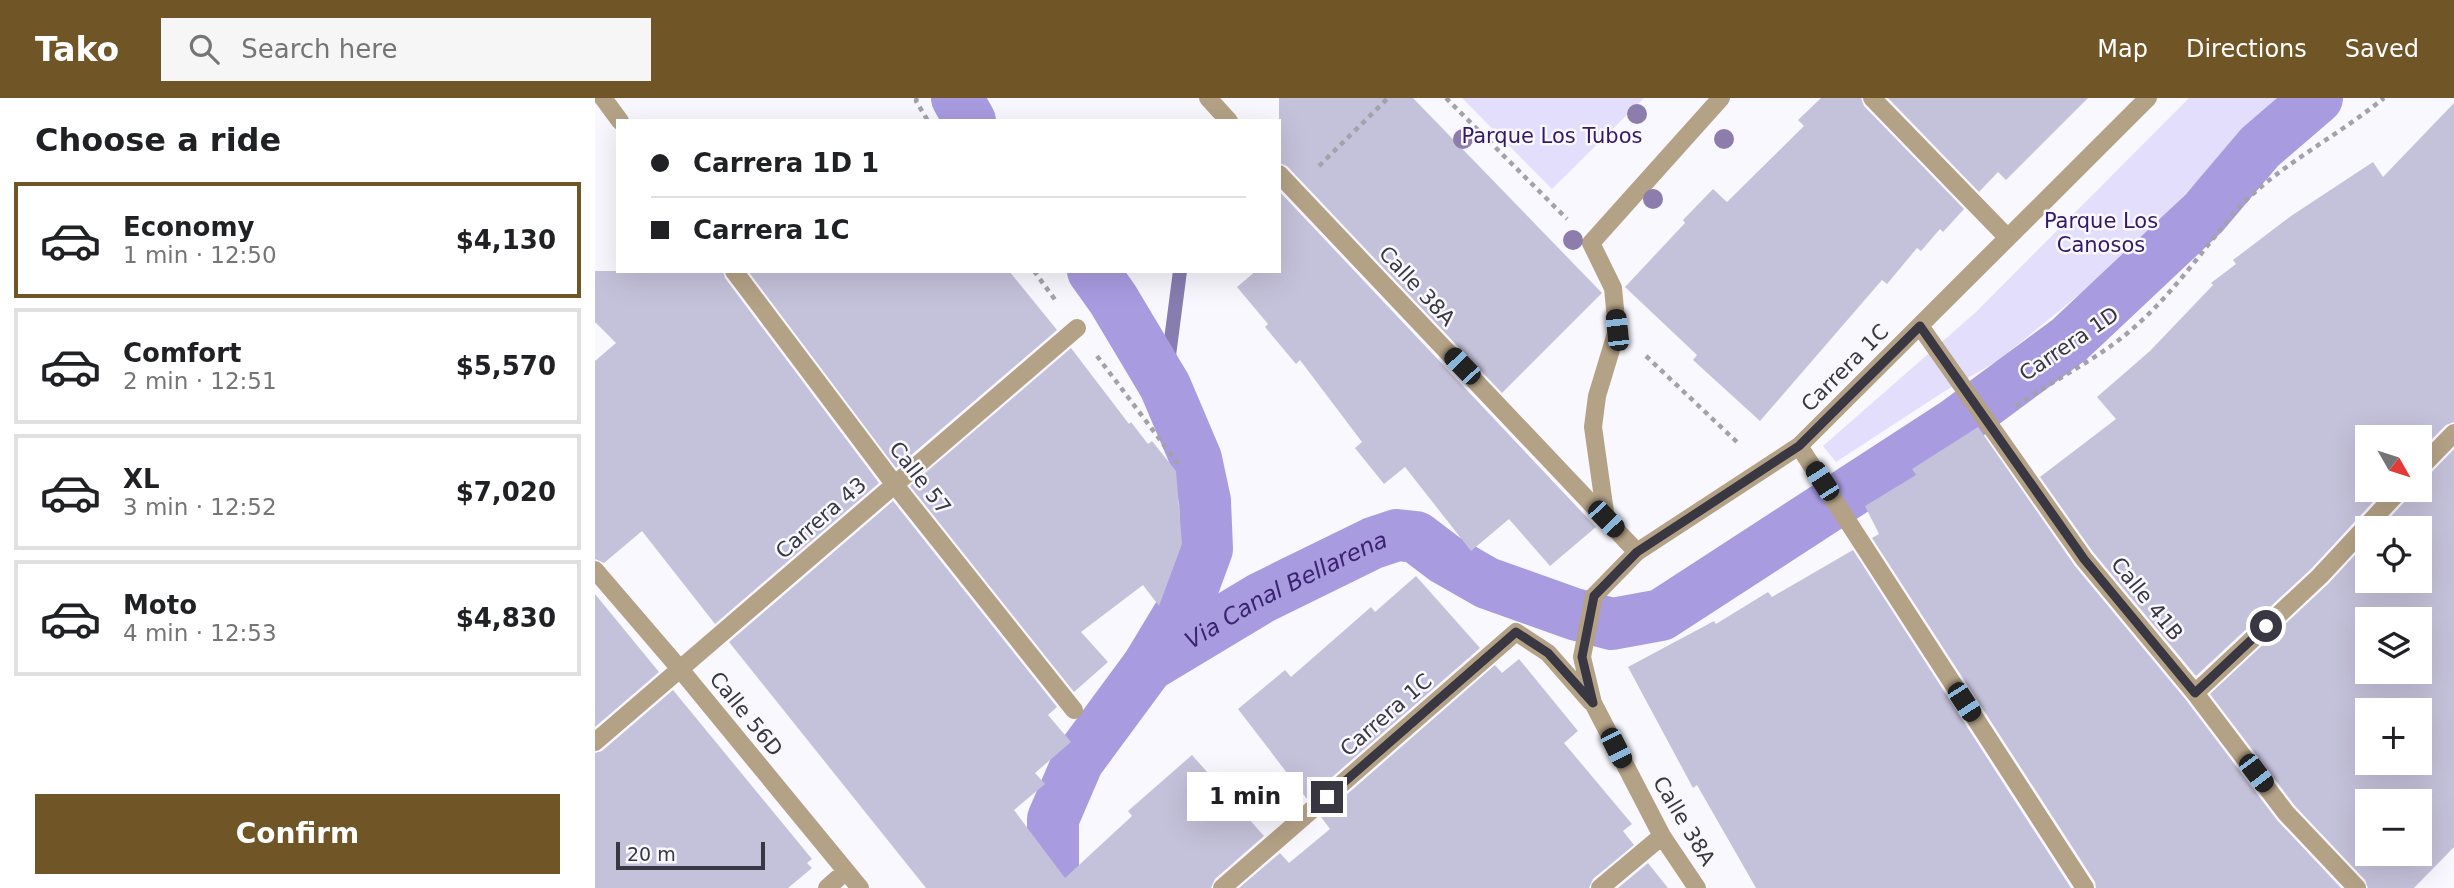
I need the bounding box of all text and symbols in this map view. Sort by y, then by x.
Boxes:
search box [161,18,651,81]
text: Tako [35,30,119,69]
icon: search [185,30,223,68]
text: Search here [241,34,397,64]
text: Map [2097,35,2148,63]
text: Directions [2186,35,2307,63]
text: Saved [2345,35,2419,63]
text: Choose a ride [35,121,281,159]
park label: Parque Los Tubos [1462,124,1642,148]
text: Carrera 1D 1 [693,148,879,178]
icon: car [39,209,102,272]
park label: Parque Los Canosos [2044,209,2158,257]
text: Economy [123,212,254,242]
text: Carrera 1C [693,215,850,245]
text: $4,130 [456,225,556,255]
street label: Calle 38A [1374,241,1460,331]
text: 1 min · 12:50 [123,242,277,268]
street label: Carrera 1D [2015,302,2123,386]
car [1605,308,1630,352]
street label: Carrera 1C [1797,320,1893,416]
icon: car [39,335,102,398]
text: Comfort [123,338,241,368]
car [1440,344,1485,388]
text: $5,570 [456,351,556,381]
text: 2 min · 12:51 [123,368,277,394]
north arrow [2355,425,2433,502]
map controls [2355,425,2432,866]
street label: Calle 57 [884,437,956,519]
car [1802,458,1843,504]
icon: car [39,461,102,524]
text: XL [123,464,160,494]
street label: Carrera 43 [771,472,871,564]
text: $7,020 [456,477,556,507]
text: 3 min · 12:52 [123,494,277,520]
car [1584,497,1629,541]
button: locate [2355,516,2432,593]
water label: Via Canal Bellarena [1180,526,1390,654]
street label: Calle 41B [2106,553,2188,645]
icon: car [39,587,102,650]
text: Moto [123,590,197,620]
text: $4,830 [456,603,556,633]
button: layers [2355,607,2432,684]
route start [2250,610,2282,642]
text: 4 min · 12:53 [123,620,277,646]
street label: Calle 56D [705,667,787,761]
street label: Carrera 1C [1335,669,1437,761]
car [1944,679,1985,725]
button: + [2355,698,2432,775]
car [1598,725,1635,771]
car [2235,750,2278,796]
callout: 1 min [1187,772,1303,822]
street label: Calle 38A [1648,772,1720,871]
route end [1311,781,1343,813]
text: 1 min [1209,783,1281,809]
button: − [2355,789,2432,866]
button: Confirm [35,794,560,874]
scale bar [616,839,765,871]
text: 20 m [627,843,676,865]

